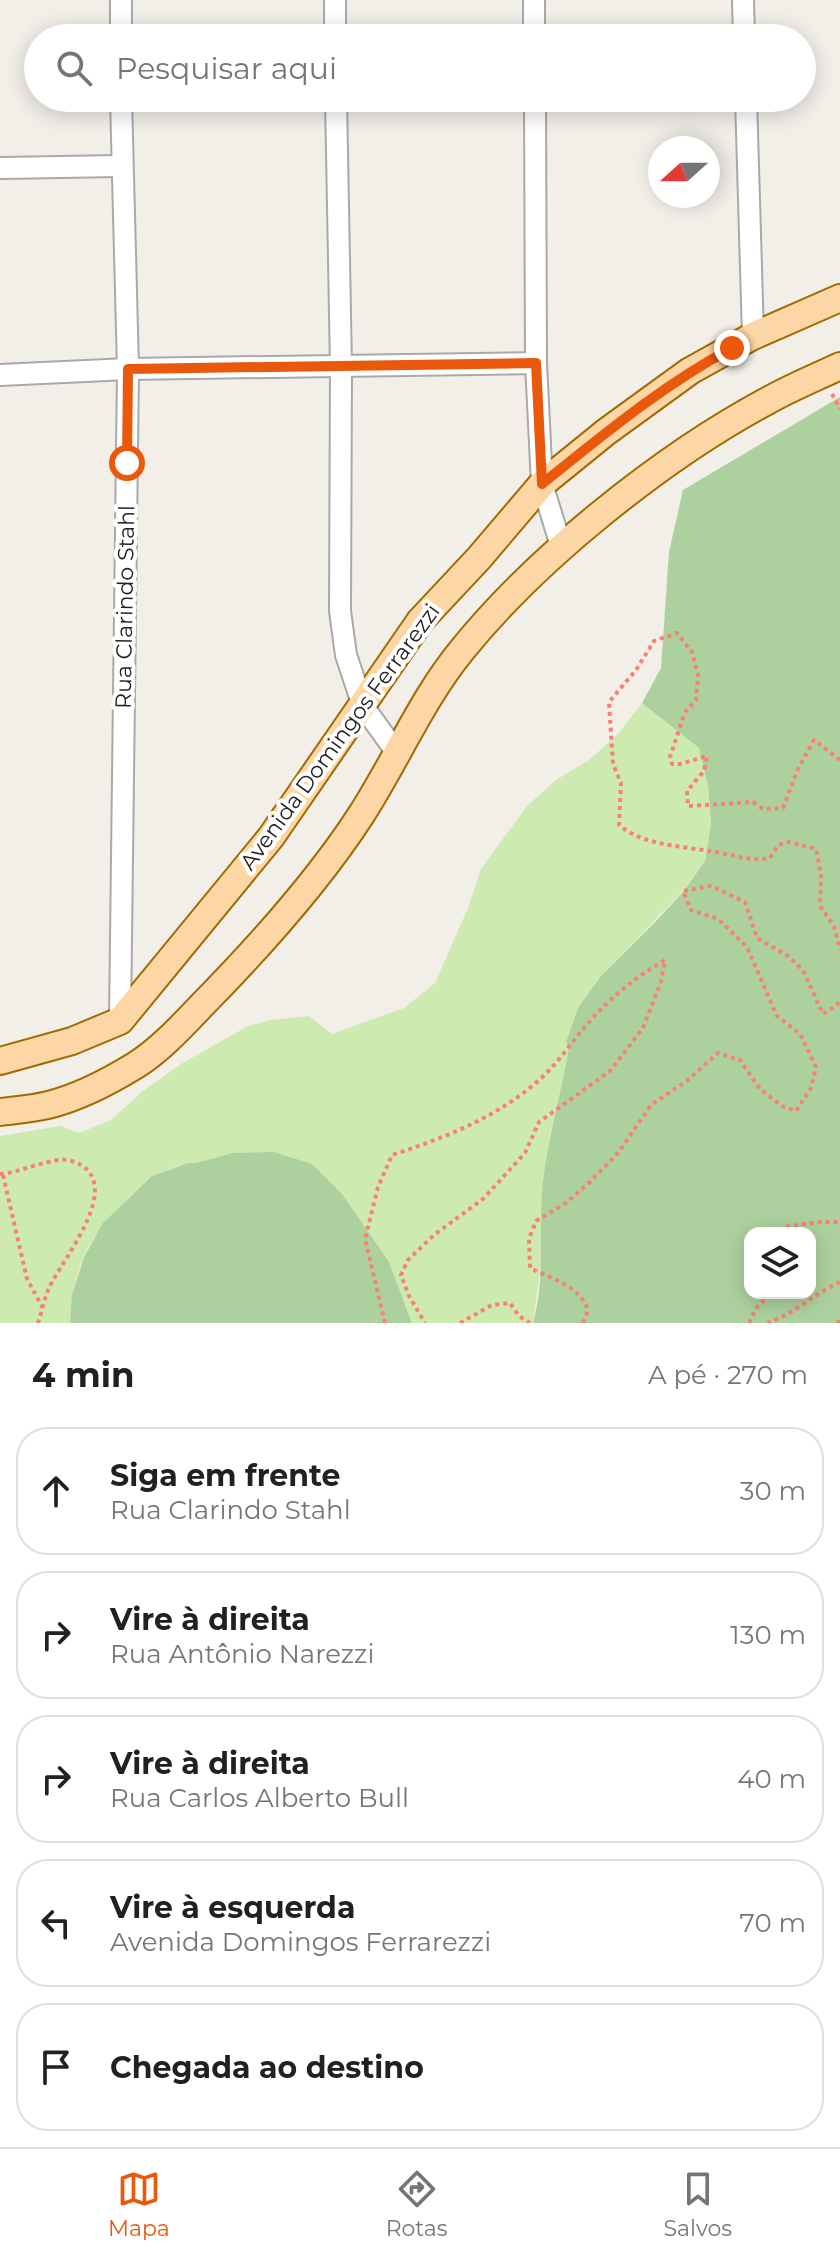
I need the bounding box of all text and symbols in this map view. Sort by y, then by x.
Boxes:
search box [24,24,816,112]
icon: search [52,46,96,90]
text: Pesquisar aqui [116,50,337,87]
north arrow [648,136,720,208]
route end [714,330,750,366]
route start [109,445,145,481]
street label: Rua Clarindo Stahl [110,505,140,709]
street label: Avenida Domingos Ferrarezzi [234,599,446,875]
map controls [744,1227,816,1299]
button: layers [744,1227,816,1299]
text: 4 min [32,1354,134,1396]
text: A pé · 270 m [648,1359,808,1391]
text: Siga em frente [110,1457,340,1494]
icon: ahead [34,1469,78,1513]
text: 30 m [740,1475,806,1507]
text: Rua Clarindo Stahl [110,1494,351,1526]
text: Vire à direita [110,1601,310,1638]
icon: right [34,1613,78,1657]
text: 130 m [730,1619,806,1651]
text: Rua Antônio Narezzi [110,1638,374,1670]
text: Vire à direita [110,1745,310,1782]
icon: right [34,1757,78,1801]
text: 40 m [737,1763,806,1795]
text: Rua Carlos Alberto Bull [110,1782,409,1814]
text: Vire à esquerda [110,1889,355,1926]
icon: left [34,1901,78,1945]
text: 70 m [740,1907,806,1939]
text: Avenida Domingos Ferrarezzi [110,1926,491,1958]
icon: arrive [34,2045,78,2089]
text: Chegada ao destino [110,2049,424,2086]
tab: Mapa [108,2167,170,2242]
tab: Rotas [386,2167,448,2242]
tab: Salvos [663,2167,732,2242]

